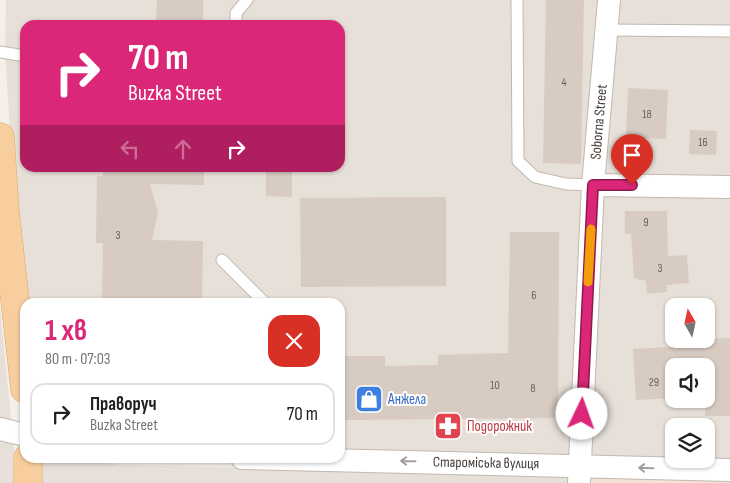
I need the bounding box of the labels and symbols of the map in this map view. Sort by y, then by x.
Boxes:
house number: 4 [561,75,567,90]
street label: Soborna Street [586,83,612,161]
house number: 18 [642,107,652,122]
pin [611,134,653,185]
house number: 16 [698,135,708,150]
house number: 9 [643,215,649,230]
house number: 3 [115,228,121,243]
house number: 3 [657,261,663,276]
house number: 6 [531,288,537,303]
north arrow [665,298,715,348]
house number: 29 [649,375,659,390]
house number: 10 [490,378,500,393]
house number: 8 [530,381,536,396]
shop icon: Анжела [354,384,384,414]
position arrow [555,387,607,439]
place label: Анжела [387,390,427,409]
pharmacy icon: Подорожник [433,411,463,441]
place label: Подорожник [467,417,532,436]
street label: Староміська вулиця [433,453,540,473]
one-way arrow [400,457,416,466]
one-way arrow [639,463,655,472]

